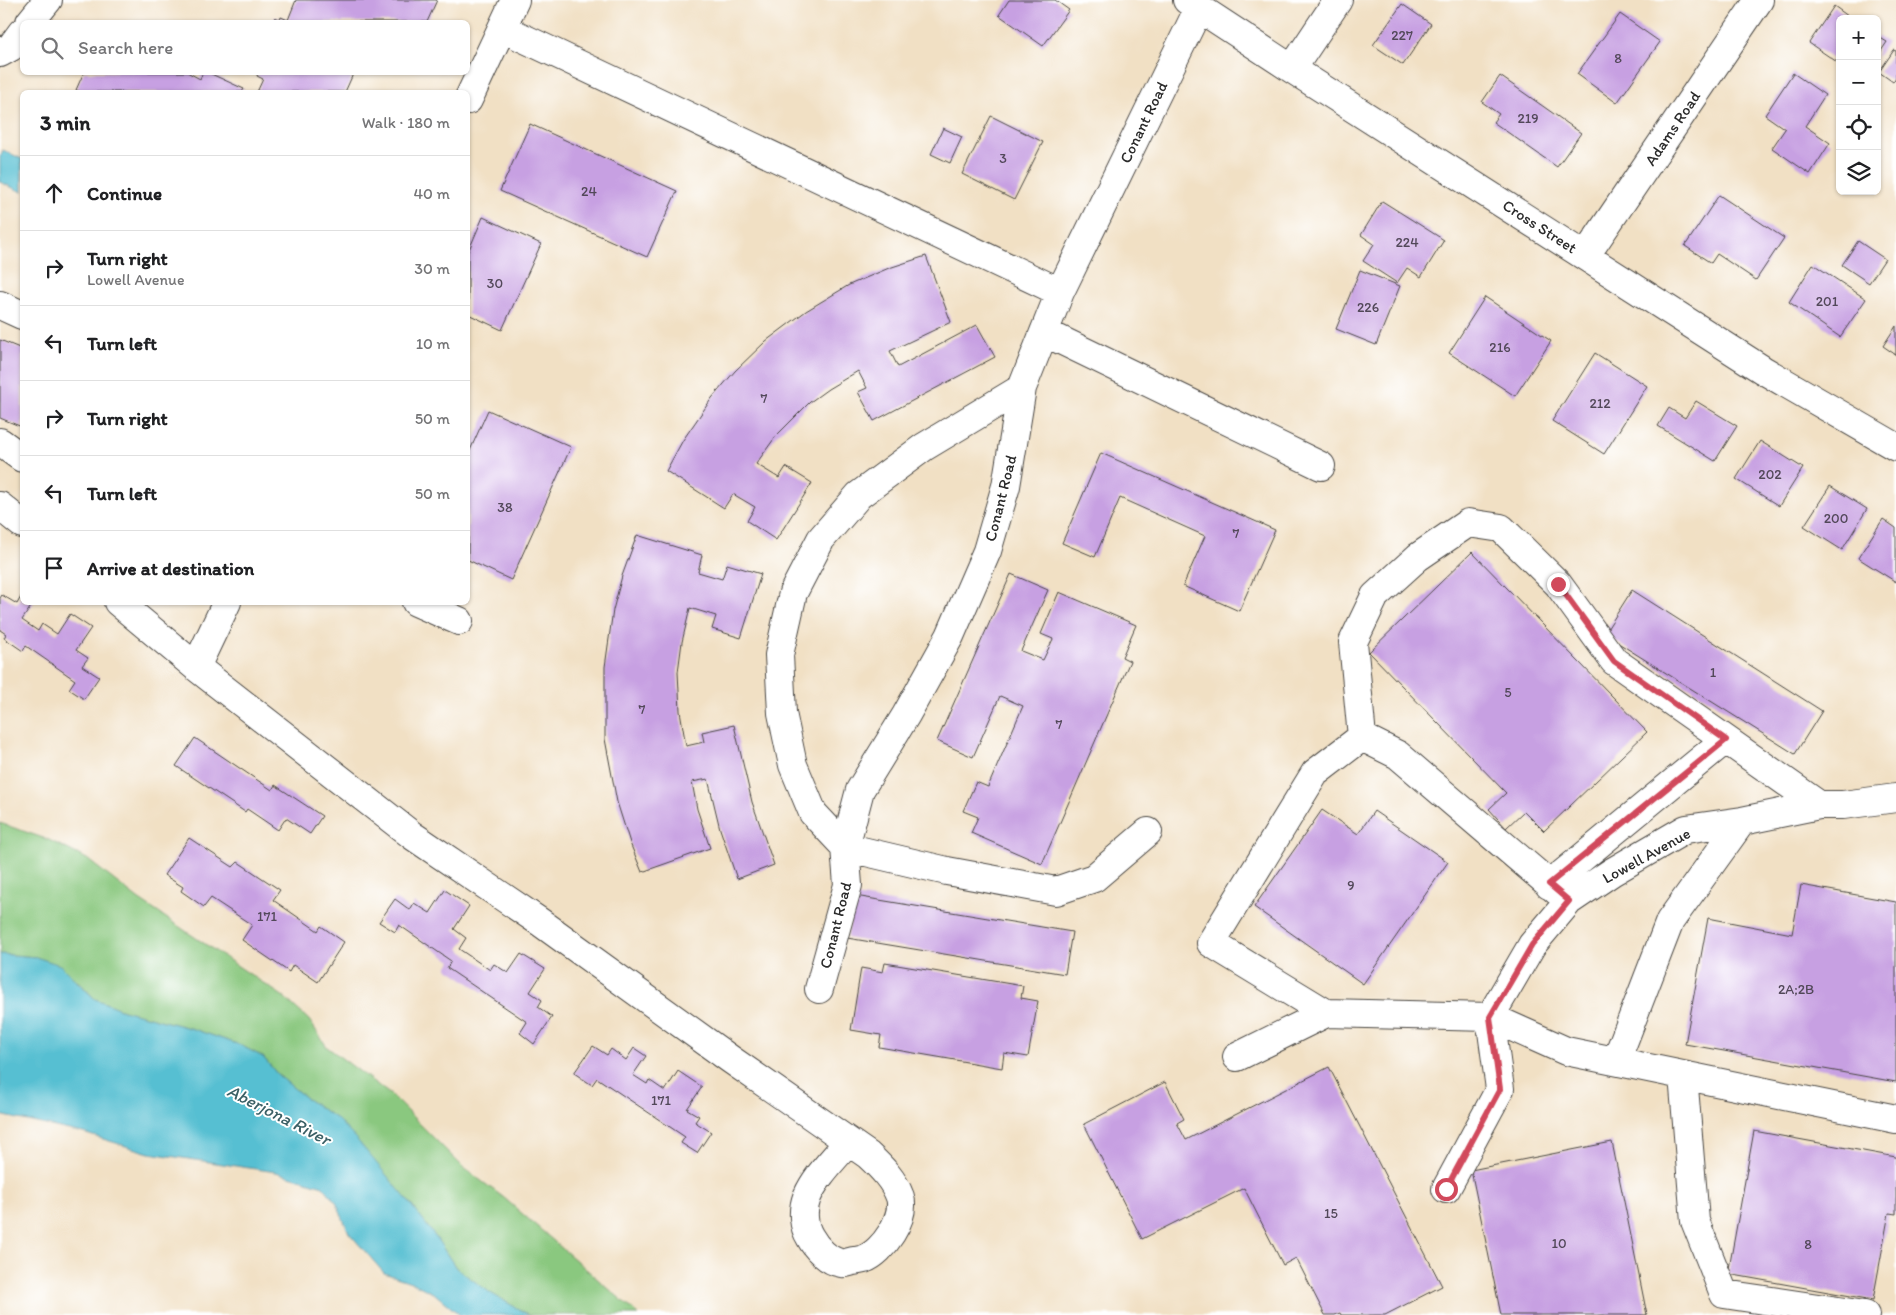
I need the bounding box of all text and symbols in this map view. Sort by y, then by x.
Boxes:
map controls [1836,15,1881,195]
button: + [1836,15,1881,60]
search box [20,20,470,75]
house number: 227 [1391,27,1413,44]
icon: search [38,34,66,62]
text: Search here [78,36,173,59]
house number: 8 [1614,50,1622,67]
button: − [1836,60,1881,105]
street label: Conant Road [1116,78,1171,166]
street label: Adams Road [1640,87,1704,169]
button: locate [1836,105,1881,150]
text: 3 min [40,110,90,135]
house number: 219 [1517,110,1539,127]
text: Walk · 180 m [362,113,450,132]
house number: 3 [999,150,1007,167]
button: layers [1836,150,1881,195]
icon: ahead [40,179,68,207]
text: Continue [87,182,162,205]
house number: 24 [581,183,597,200]
text: 40 m [413,184,450,203]
street label: Cross Street [1499,195,1581,258]
house number: 224 [1395,234,1419,251]
text: Turn right [87,247,168,270]
icon: right [40,254,68,282]
text: 30 m [414,259,450,278]
text: Lowell Avenue [87,270,185,289]
house number: 30 [487,275,503,292]
house number: 201 [1816,293,1839,310]
house number: 226 [1357,299,1379,316]
icon: left [40,329,68,357]
text: Turn left [87,332,157,355]
text: 10 m [416,334,450,353]
house number: 216 [1489,339,1511,356]
house number: 7 [761,390,768,407]
house number: 212 [1589,395,1611,412]
icon: right [40,404,68,432]
text: Turn right [87,407,168,430]
text: 50 m [415,409,450,428]
street label: Conant Road [981,453,1020,543]
house number: 202 [1758,466,1782,483]
icon: left [40,479,68,507]
text: Turn left [87,482,157,505]
text: 50 m [415,484,450,503]
house number: 38 [497,499,513,516]
house number: 200 [1824,510,1848,527]
house number: 7 [1233,525,1240,542]
icon: arrive [40,554,68,582]
text: Arrive at destination [87,557,254,580]
route end [1547,573,1570,596]
house number: 1 [1710,664,1717,681]
house number: 5 [1504,684,1512,701]
house number: 7 [639,701,646,718]
house number: 7 [1056,716,1063,733]
street label: Lowell Avenue [1599,823,1694,887]
house number: 9 [1347,877,1355,894]
street label: Conant Road [816,880,855,970]
house number: 171 [257,908,277,925]
house number: 2A;2B [1778,981,1814,998]
water label: Aberjona River [224,1080,336,1151]
house number: 171 [651,1092,671,1109]
route start [1435,1178,1458,1201]
house number: 15 [1324,1205,1338,1222]
house number: 10 [1551,1235,1567,1252]
house number: 8 [1804,1236,1812,1253]

